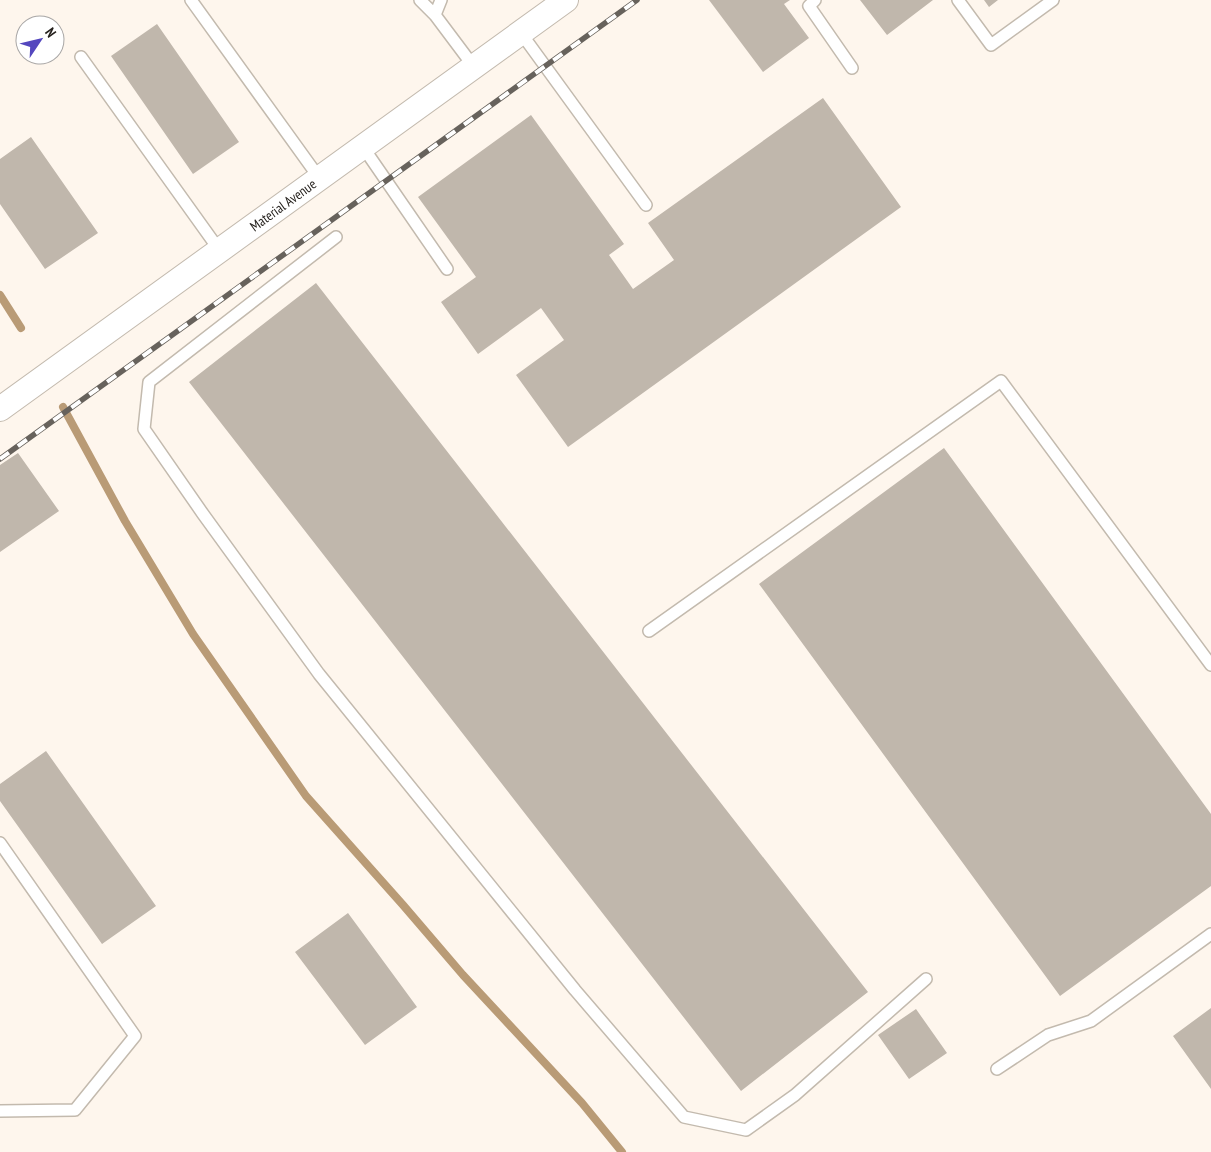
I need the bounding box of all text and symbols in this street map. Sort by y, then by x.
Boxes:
north arrow [15,15,65,65]
text: N [41,24,60,41]
street label: Material Avenue [246,175,320,235]

